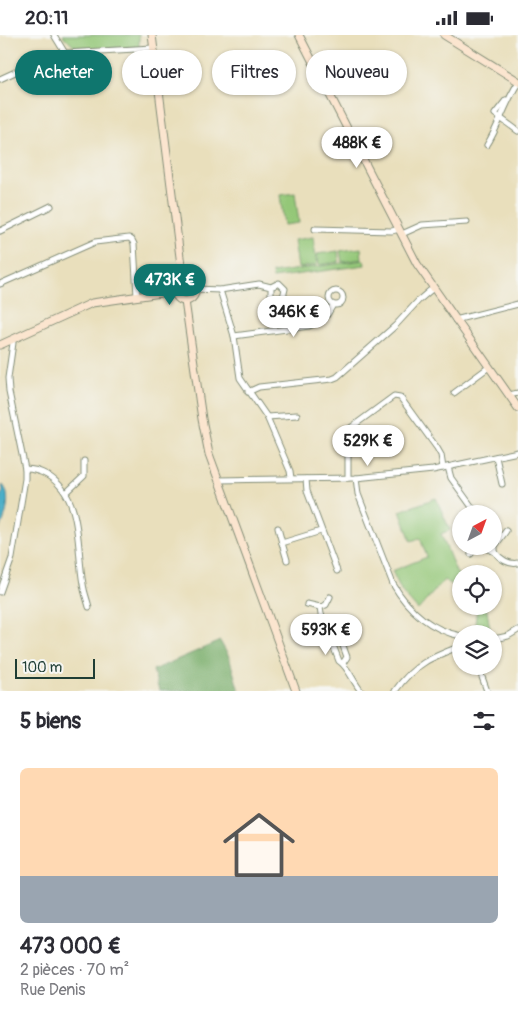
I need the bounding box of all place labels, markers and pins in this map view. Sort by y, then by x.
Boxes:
pin: 488K € [316,127,398,169]
pin: 473K € [129,263,211,306]
pin: 346K € [253,295,335,338]
pin: 529K € [327,425,409,467]
pin: 593K € [285,613,367,656]

